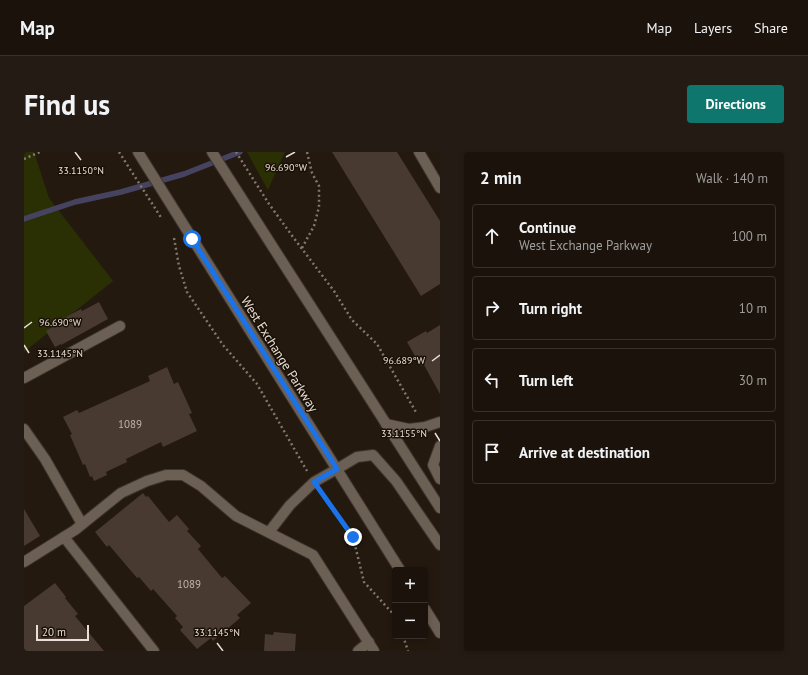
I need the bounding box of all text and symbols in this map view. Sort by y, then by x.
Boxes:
text: Map [20,16,55,40]
text: Map [646,19,672,37]
text: Layers [694,19,732,37]
text: Share [754,19,788,37]
button: Directions [687,85,784,123]
text: Find us [24,86,110,123]
text: 96.690°W [265,161,308,174]
text: 33.1150°N [58,164,104,177]
text: 2 min [480,167,521,189]
text: Walk · 140 m [696,170,768,187]
text: Continue [519,218,576,237]
icon: ahead [481,225,503,247]
text: 100 m [732,228,767,245]
route start [183,230,201,248]
text: West Exchange Parkway [519,237,652,254]
street label: West Exchange Parkway [237,293,322,415]
icon: right [481,297,503,319]
text: Turn right [519,299,582,318]
text: 10 m [739,300,767,317]
text: 96.690°W [39,316,82,329]
text: 33.1145°N [37,347,83,360]
text: 96.689°W [383,354,426,367]
icon: left [481,369,503,391]
text: Turn left [519,371,573,390]
text: 30 m [739,372,767,389]
house number: 1089 [118,417,142,431]
text: 33.1155°N [381,427,427,440]
icon: arrive [481,441,503,463]
text: Arrive at destination [519,443,650,462]
route end [344,528,362,546]
map controls [392,567,428,639]
button: + [392,567,428,603]
house number: 1089 [177,577,201,591]
button: − [392,603,428,639]
scale bar [36,623,89,642]
text: 20 m [42,625,66,639]
text: 33.1145°N [194,626,240,639]

